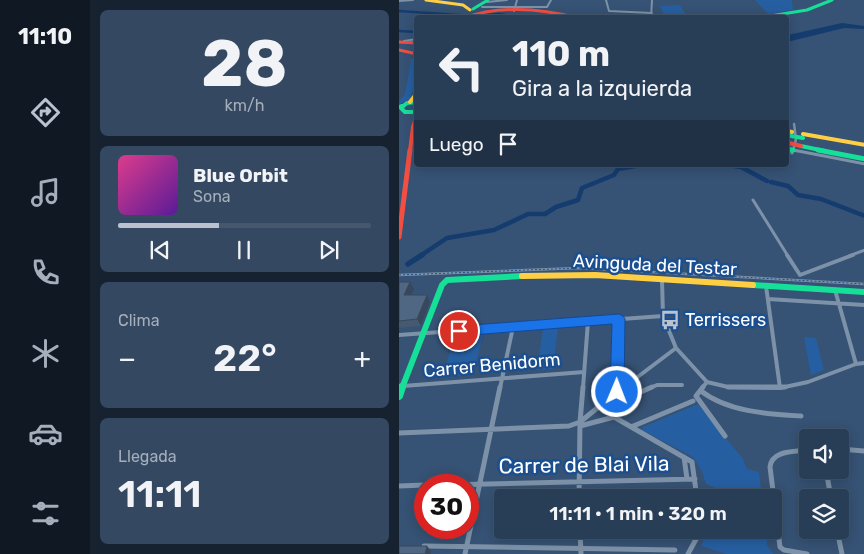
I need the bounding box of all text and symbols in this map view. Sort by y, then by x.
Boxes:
text: 11:10 [18,23,72,50]
text: 28 [201,25,288,102]
text: 110 m [512,33,610,75]
icon: left [429,35,494,100]
text: Gira a la izquierda [512,75,692,102]
icon: directions [28,95,63,130]
text: km/h [225,96,264,115]
icon: arrive [494,130,522,158]
text: Luego [429,133,484,156]
text: Blue Orbit [193,164,288,187]
icon: music [28,175,63,210]
text: Sona [193,187,231,206]
icon: previous [146,236,174,264]
icon: pause [230,236,258,264]
icon: next [315,236,343,264]
street label: Avinguda del Testar [572,250,738,280]
icon: phone [28,255,63,290]
bus stop icon: Terrissers [659,309,681,331]
place label: Terrissers [685,309,766,331]
pin [438,310,480,352]
text: Clima [118,311,159,330]
icon: arrive [445,317,473,345]
text: 22° [213,335,277,381]
icon: climate [28,336,63,371]
text: − [118,342,136,375]
text: + [354,342,371,375]
street label: Carrer Benidorm [422,348,562,382]
position arrow [590,365,642,417]
icon: car [28,416,63,451]
map controls [799,429,849,539]
button: sound [799,429,849,479]
text: Llegada [118,447,177,466]
street label: Carrer de Blai Vila [498,451,670,478]
text: 11:11 [118,471,202,517]
speed limit sign: 30 [414,474,479,539]
button: layers [799,489,849,539]
icon: filters [28,496,63,531]
text: 11:11 · 1 min · 320 m [549,502,727,525]

